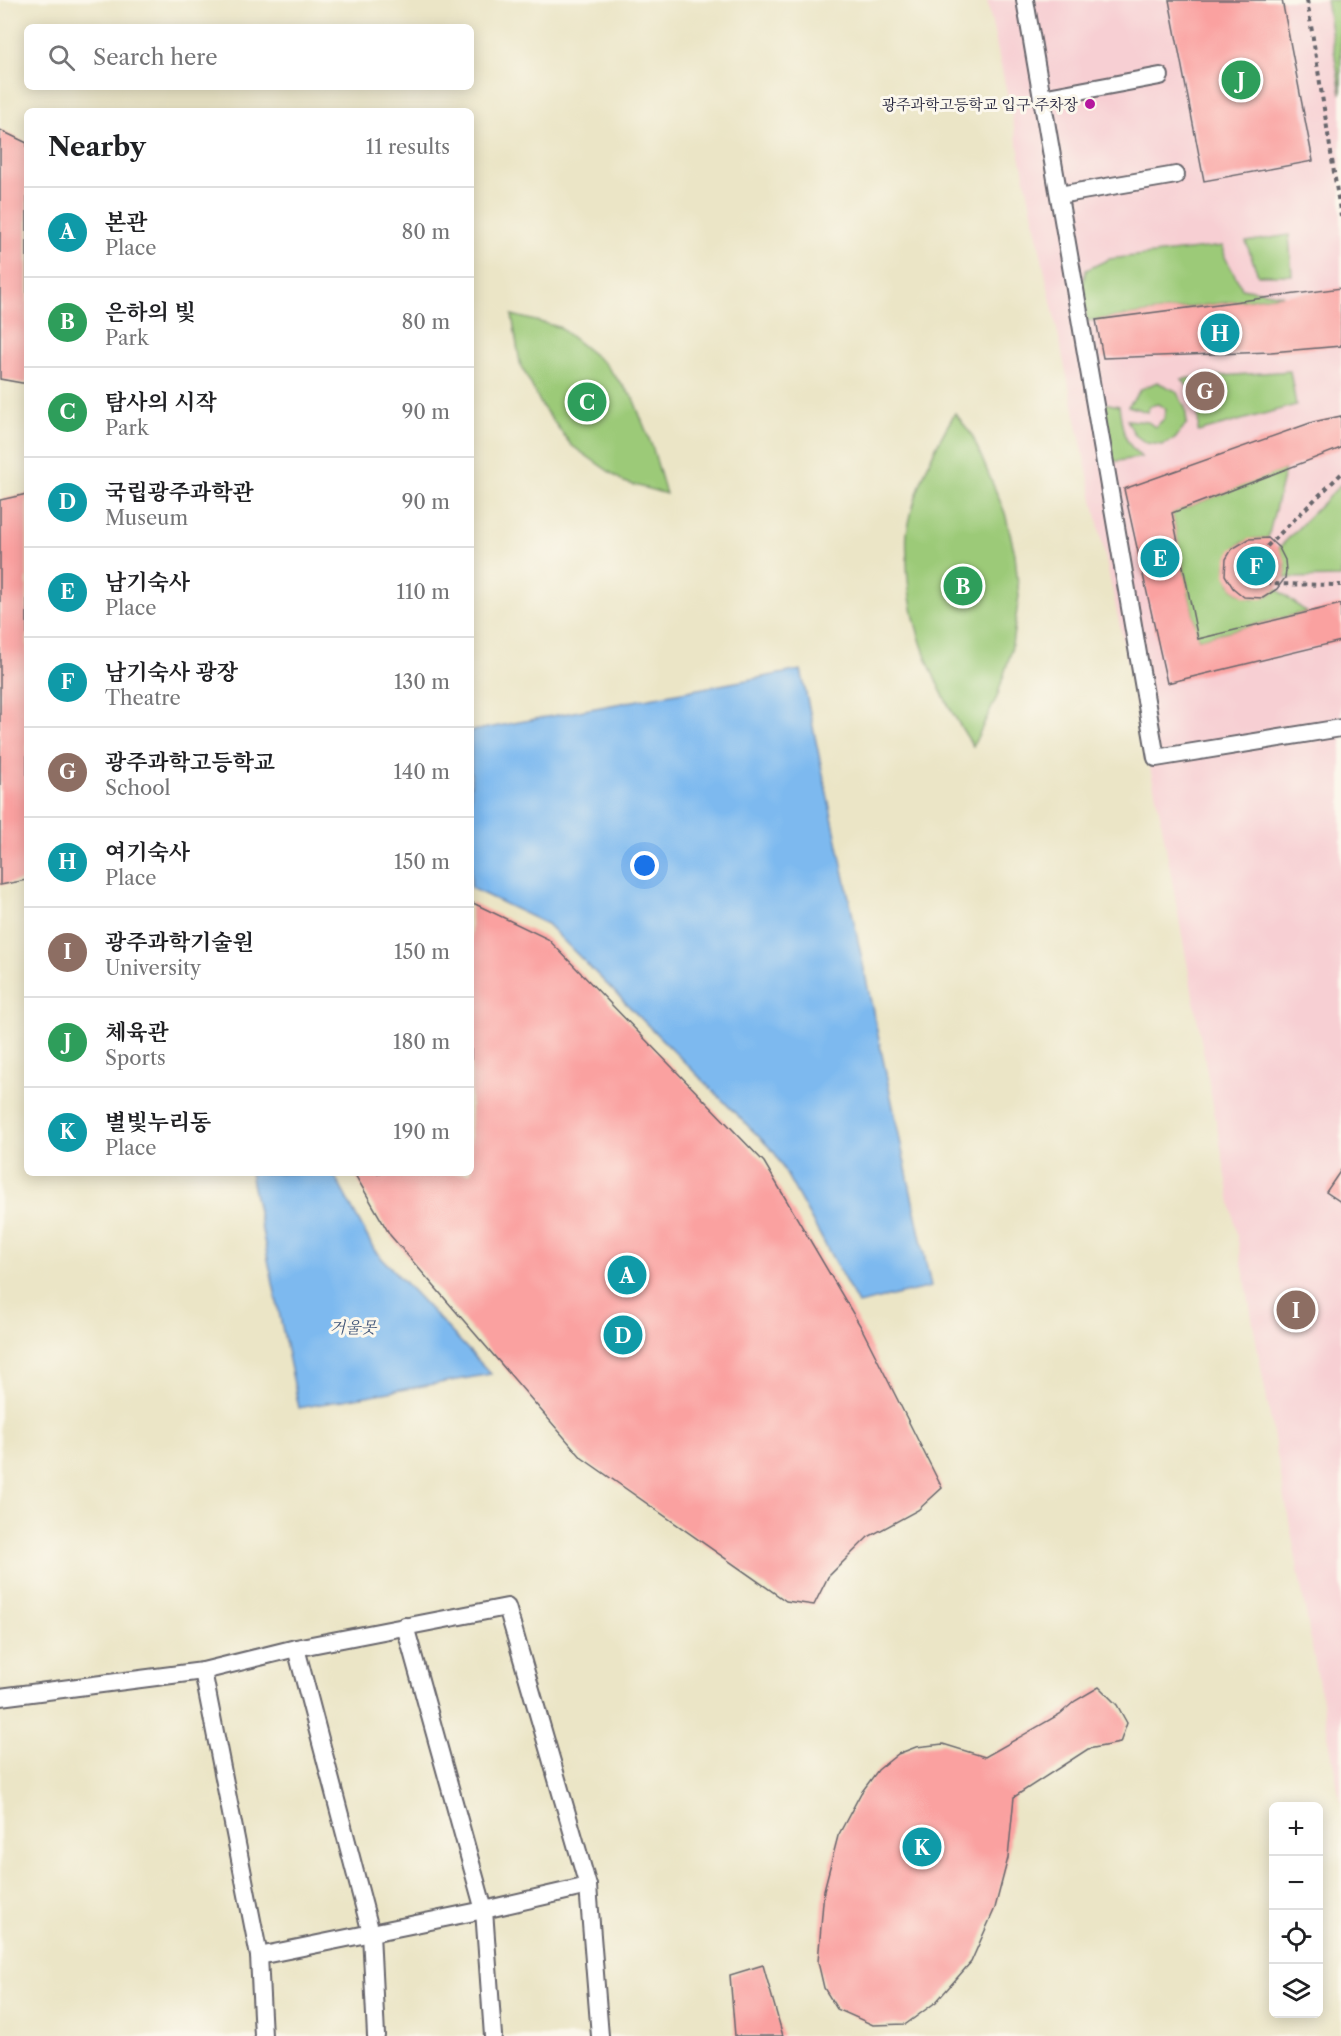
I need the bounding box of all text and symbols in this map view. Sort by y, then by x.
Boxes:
search box [24,24,474,90]
icon: search [45,41,78,74]
text: Search here [93,44,218,71]
pin: J [1222,58,1260,103]
place label: 광주과학고등학교 입구 주차장 [882,95,1079,114]
marker: 광주과학고등학교 입구 주차장 [1083,97,1097,111]
text: Nearby [48,131,146,163]
text: 11 results [366,135,450,159]
text: 본관 [105,209,148,236]
text: A [60,220,75,244]
text: 80 m [402,220,450,244]
text: Place [105,236,156,260]
text: 은하의 빛 [105,299,196,326]
text: B [60,310,75,334]
text: 80 m [402,310,450,334]
pin: H [1200,310,1240,356]
text: Park [105,326,148,350]
pin: G [1186,368,1224,414]
pin: C [568,380,606,424]
text: 탐사의 시작 [105,389,217,416]
text: C [59,400,76,424]
text: 90 m [402,400,450,424]
text: Park [105,416,148,440]
text: 국립광주과학관 [105,479,254,506]
text: D [59,490,76,514]
text: 90 m [402,490,450,514]
text: Museum [105,506,188,530]
pin: E [1140,536,1180,580]
pin: F [1236,544,1276,588]
pin: B [944,564,982,608]
text: 남기숙사 [105,569,190,596]
text: E [60,580,75,604]
text: 110 m [397,580,450,604]
text: Place [105,596,156,620]
text: 남기숙사 광장 [105,659,238,686]
text: F [61,670,74,694]
text: 130 m [394,670,450,694]
text: Theatre [105,686,181,710]
text: 광주과학고등학교 [105,749,275,776]
text: G [59,760,76,784]
text: 140 m [393,760,450,784]
text: School [105,776,170,800]
text: 여기숙사 [105,839,190,866]
text: H [58,850,77,874]
text: 150 m [394,850,450,874]
your location [630,851,659,880]
text: Place [105,866,156,890]
text: 광주과학기술원 [105,929,254,956]
text: I [63,940,72,964]
text: 150 m [394,940,450,964]
text: University [105,956,201,980]
text: 체육관 [105,1019,169,1046]
text: J [63,1030,72,1054]
text: 180 m [393,1030,450,1054]
text: Sports [105,1046,166,1070]
text: 별빛누리동 [105,1109,211,1136]
text: K [60,1120,75,1144]
text: 190 m [393,1120,450,1144]
text: Place [105,1136,156,1160]
pin: A [608,1252,646,1298]
pin: I [1276,1288,1316,1332]
pin: D [604,1312,642,1358]
water label: 거울못 [330,1317,378,1337]
map controls [1269,1802,1323,2018]
button: + [1269,1802,1323,1856]
pin: K [902,1824,942,1870]
button: − [1269,1856,1323,1910]
button: locate [1269,1910,1323,1964]
button: layers [1269,1964,1323,2018]

